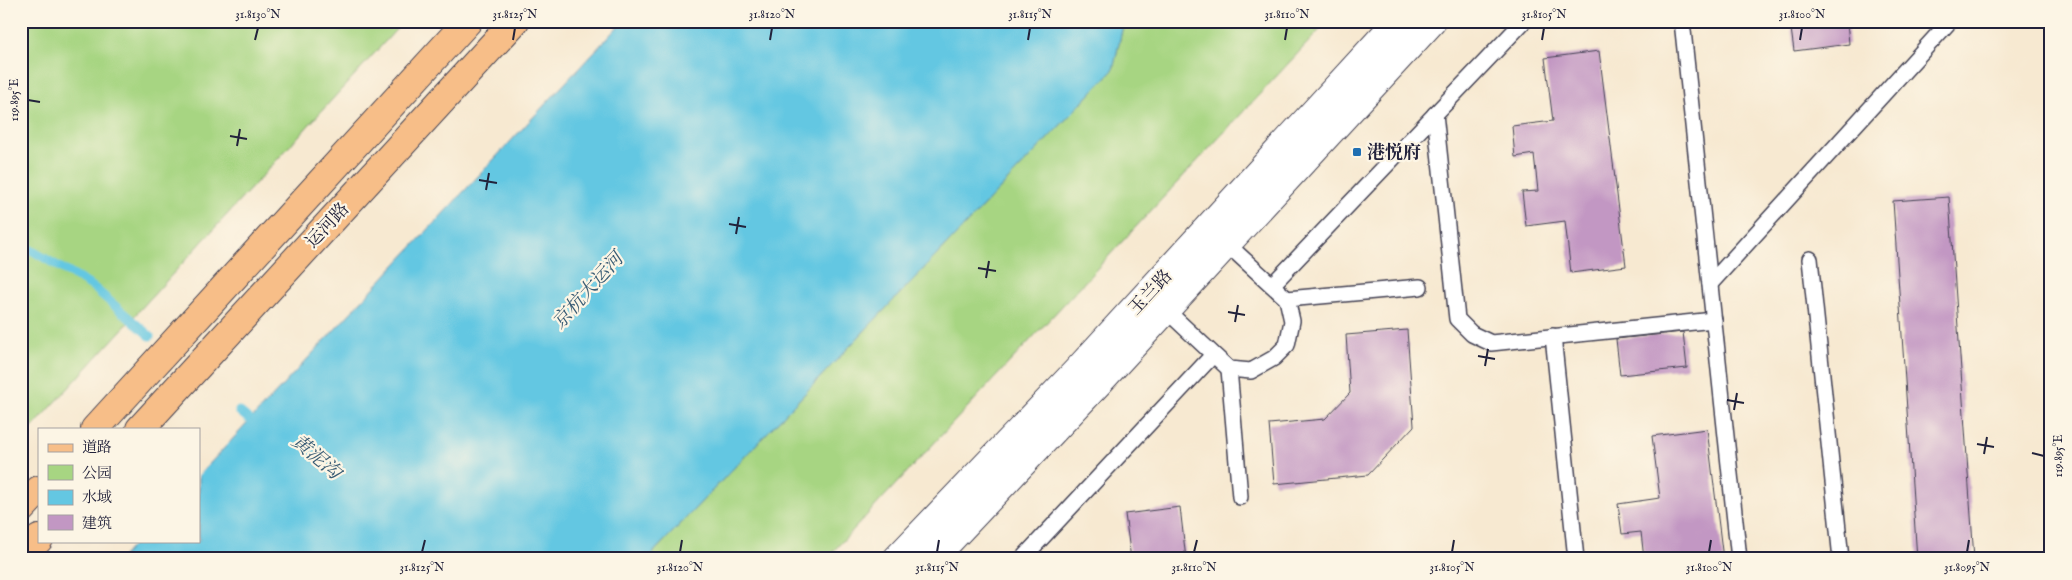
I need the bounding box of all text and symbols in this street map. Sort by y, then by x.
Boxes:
text: 31.8130°N [235,7,281,22]
text: 31.8125°N [493,7,538,22]
text: 31.8120°N [749,7,796,22]
text: 31.8115°N [1008,7,1052,22]
text: 31.8110°N [1264,7,1310,22]
text: 31.8105°N [1521,7,1567,22]
text: 31.8100°N [1779,7,1826,22]
text: 119.895°E [7,78,22,122]
place label: 港悦府 [1367,142,1421,165]
marker: 港悦府 [1351,146,1363,158]
street label: 运河路 [301,198,355,254]
water label: 京杭大运河 [548,246,631,335]
street label: 玉兰路 [1124,265,1178,321]
legend [38,428,200,542]
water label: 黄泥沟 [286,430,348,487]
text: 119.895°E [2051,434,2066,478]
text: 道路 [82,438,112,457]
text: 公园 [82,464,112,483]
text: 水域 [82,488,112,507]
text: 建筑 [82,514,112,533]
text: 31.8125°N [400,560,445,575]
text: 31.8120°N [657,560,704,575]
text: 31.8115°N [915,560,959,575]
text: 31.8110°N [1171,560,1217,575]
text: 31.8105°N [1429,560,1475,575]
text: 31.8100°N [1686,560,1733,575]
text: 31.8095°N [1944,560,1991,575]

